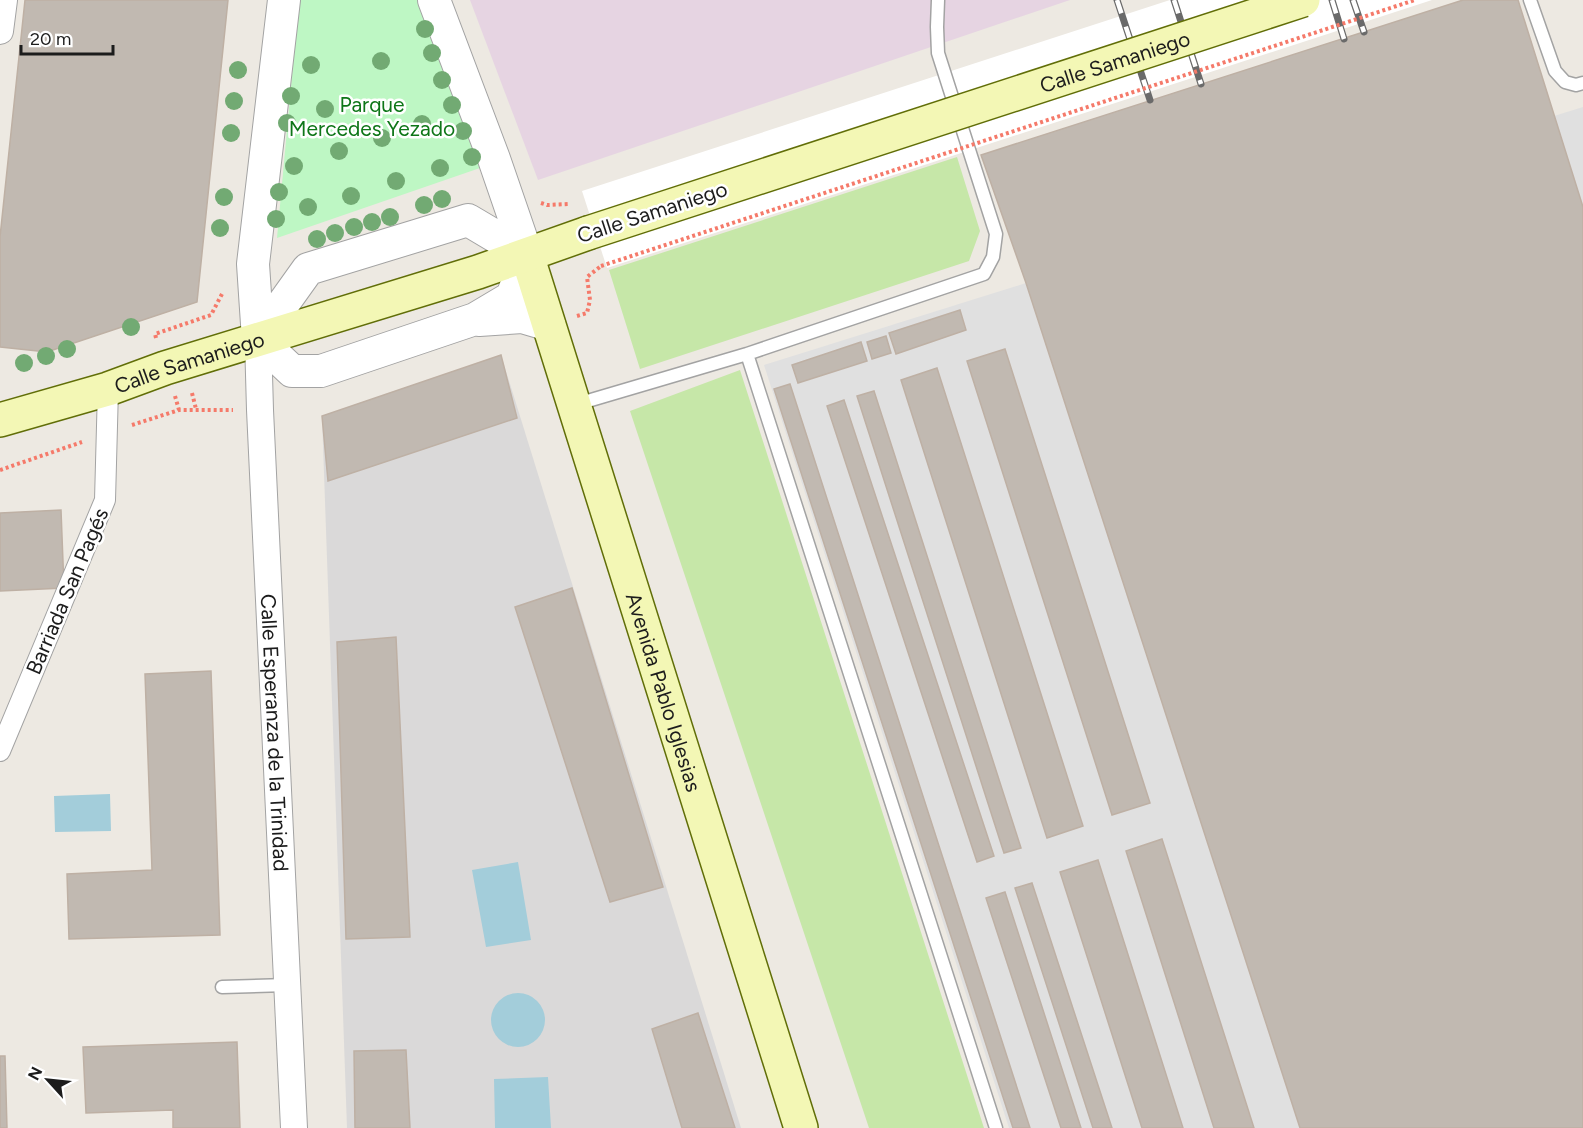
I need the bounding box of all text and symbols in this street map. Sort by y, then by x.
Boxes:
scale bar [21,18,112,56]
street label: Calle Samaniego [1036,25,1193,97]
text: 20 m [30,28,71,50]
park label: Parque Mercedes Yezado [289,92,455,141]
street label: Calle Samaniego [574,176,730,248]
street label: Calle Samaniego [111,326,267,398]
street label: Barriada San Pagés [21,504,113,678]
street label: Avenida Pablo Iglesias [621,589,707,795]
street label: Calle Esperanza de la Trinidad [256,593,294,872]
north arrow [18,1050,78,1110]
text: N [24,1064,46,1083]

